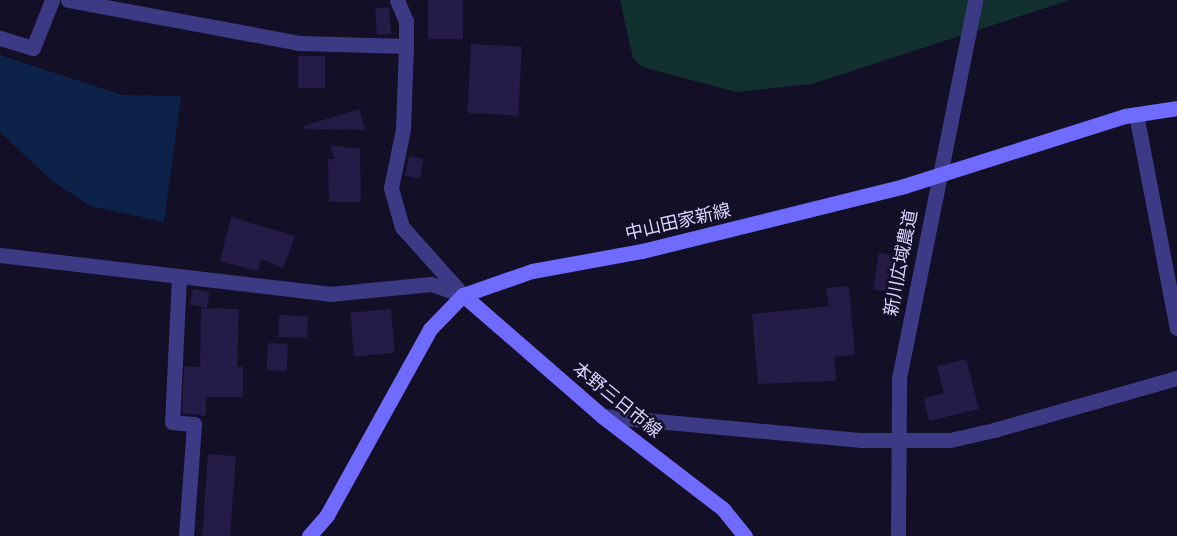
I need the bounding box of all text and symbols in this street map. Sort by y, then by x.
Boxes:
street label: 中山田家新線 [623,199,733,245]
street label: 新川広域農道 [880,208,922,318]
street label: 本野三日市線 [568,358,666,442]

